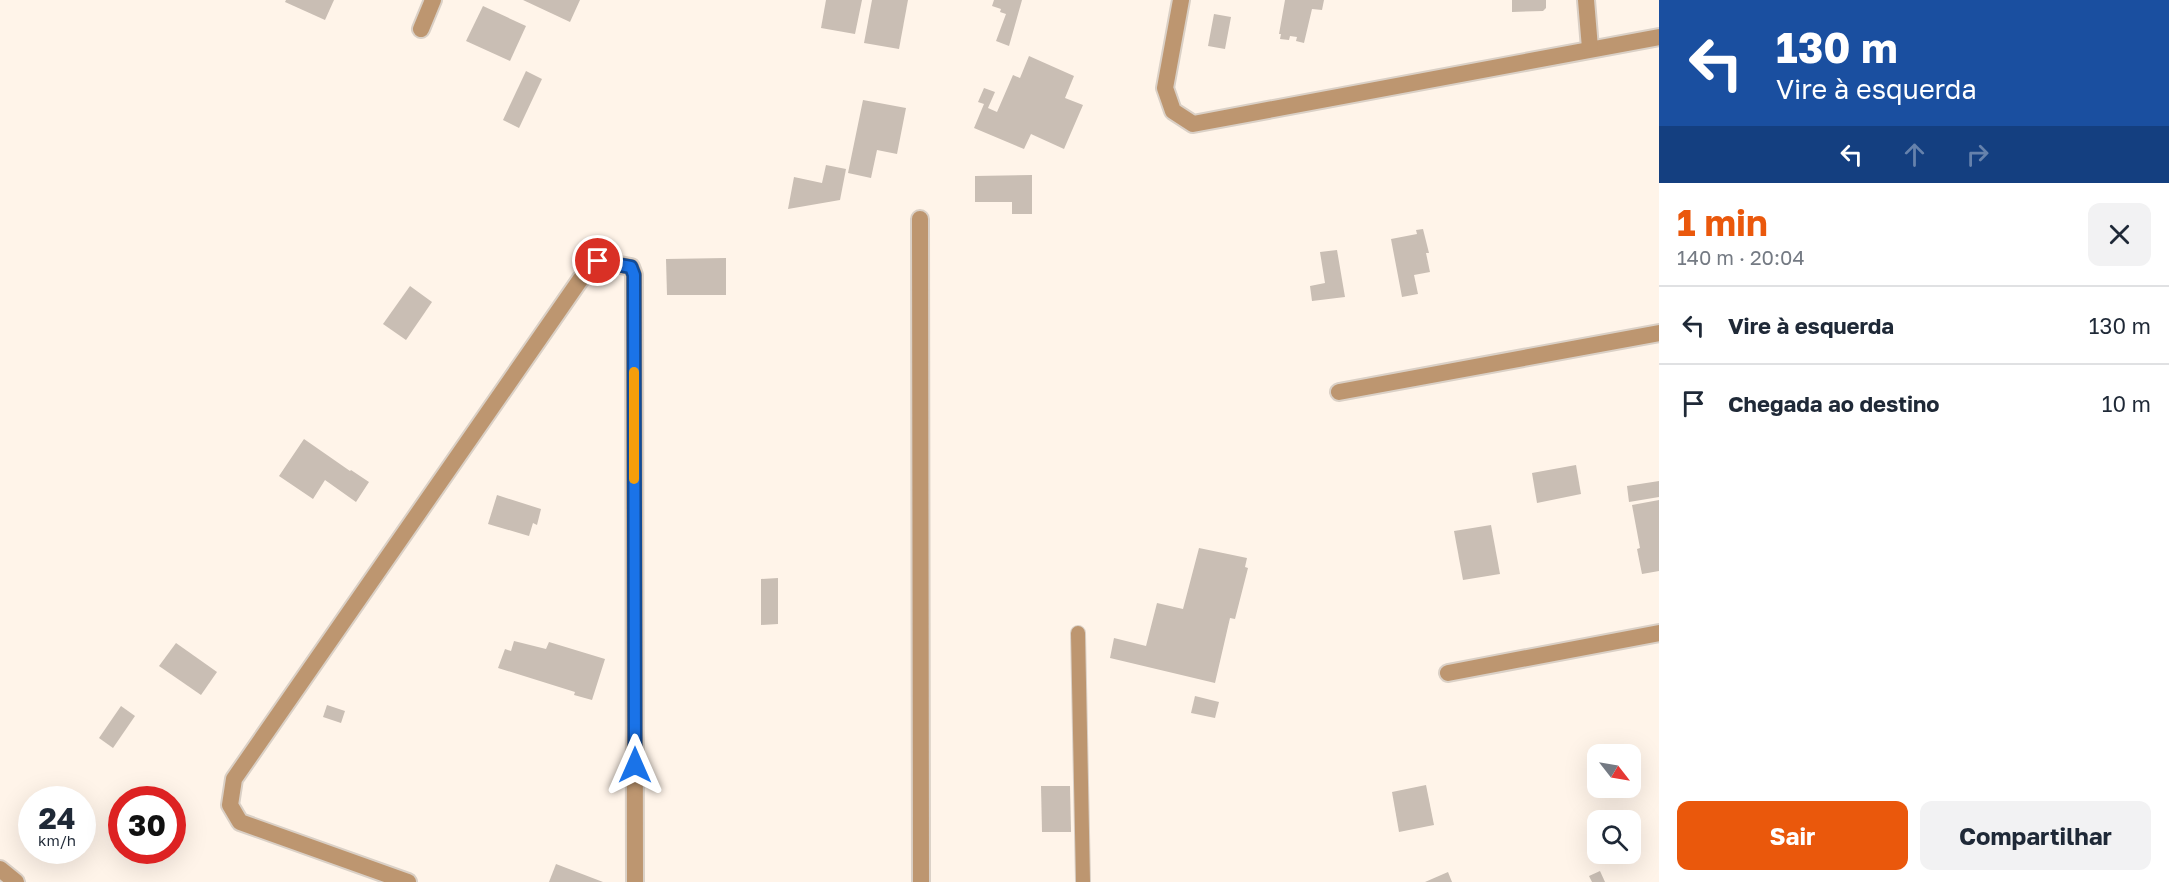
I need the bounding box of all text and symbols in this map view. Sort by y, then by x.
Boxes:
text: 130 m [1776,22,1898,72]
icon: left [1677,24,1755,102]
text: Vire à esquerda [1776,73,1977,105]
icon: left [1835,138,1868,171]
icon: ahead [1898,138,1931,171]
icon: right [1961,138,1994,171]
text: 1 min [1677,201,1768,244]
button: close [2088,203,2151,266]
pin [572,235,623,286]
icon: arrive [581,244,614,277]
text: 140 m · 20:04 [1677,245,1805,269]
icon: left [1677,309,1710,342]
text: Vire à esquerda [1728,312,1894,339]
text: 130 m [2089,312,2151,339]
icon: arrive [1677,387,1710,420]
text: Chegada ao destino [1728,390,1940,417]
text: 10 m [2102,390,2151,417]
position arrow [603,733,667,797]
north arrow [1587,744,1641,798]
map controls [1587,744,1641,864]
speed limit sign: 30 [108,786,186,864]
text: 24 [38,800,76,836]
button: Sair [1677,801,1908,870]
button: Compartilhar [1920,801,2151,870]
button: search [1587,810,1641,864]
text: km/h [38,831,76,849]

